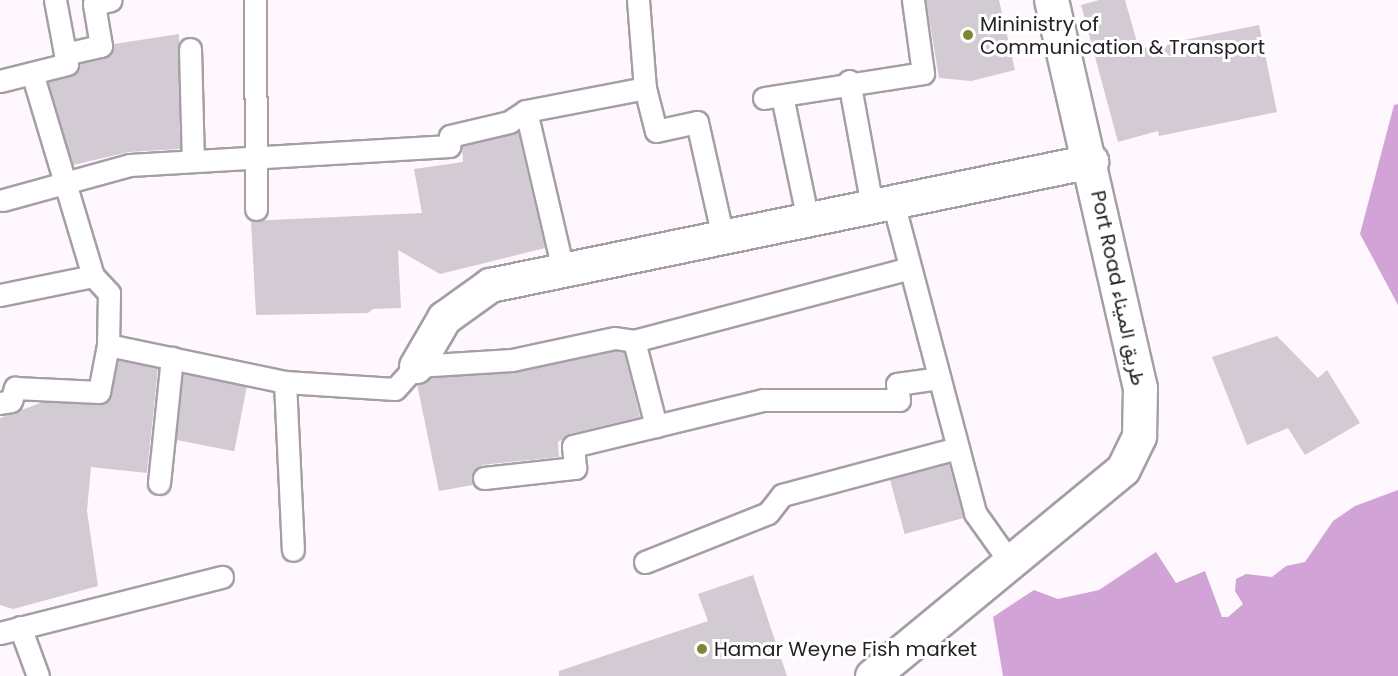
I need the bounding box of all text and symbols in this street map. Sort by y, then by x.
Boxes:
place label: Mininistry of Communication & Transport [980,12,1265,59]
marker: Mininistry of Communication & Transport [961,28,975,42]
street label: Port Road طريق الميناء [1086,188,1150,388]
place label: Hamar Weyne Fish market [714,637,977,661]
marker: Hamar Weyne Fish market [695,642,709,656]

